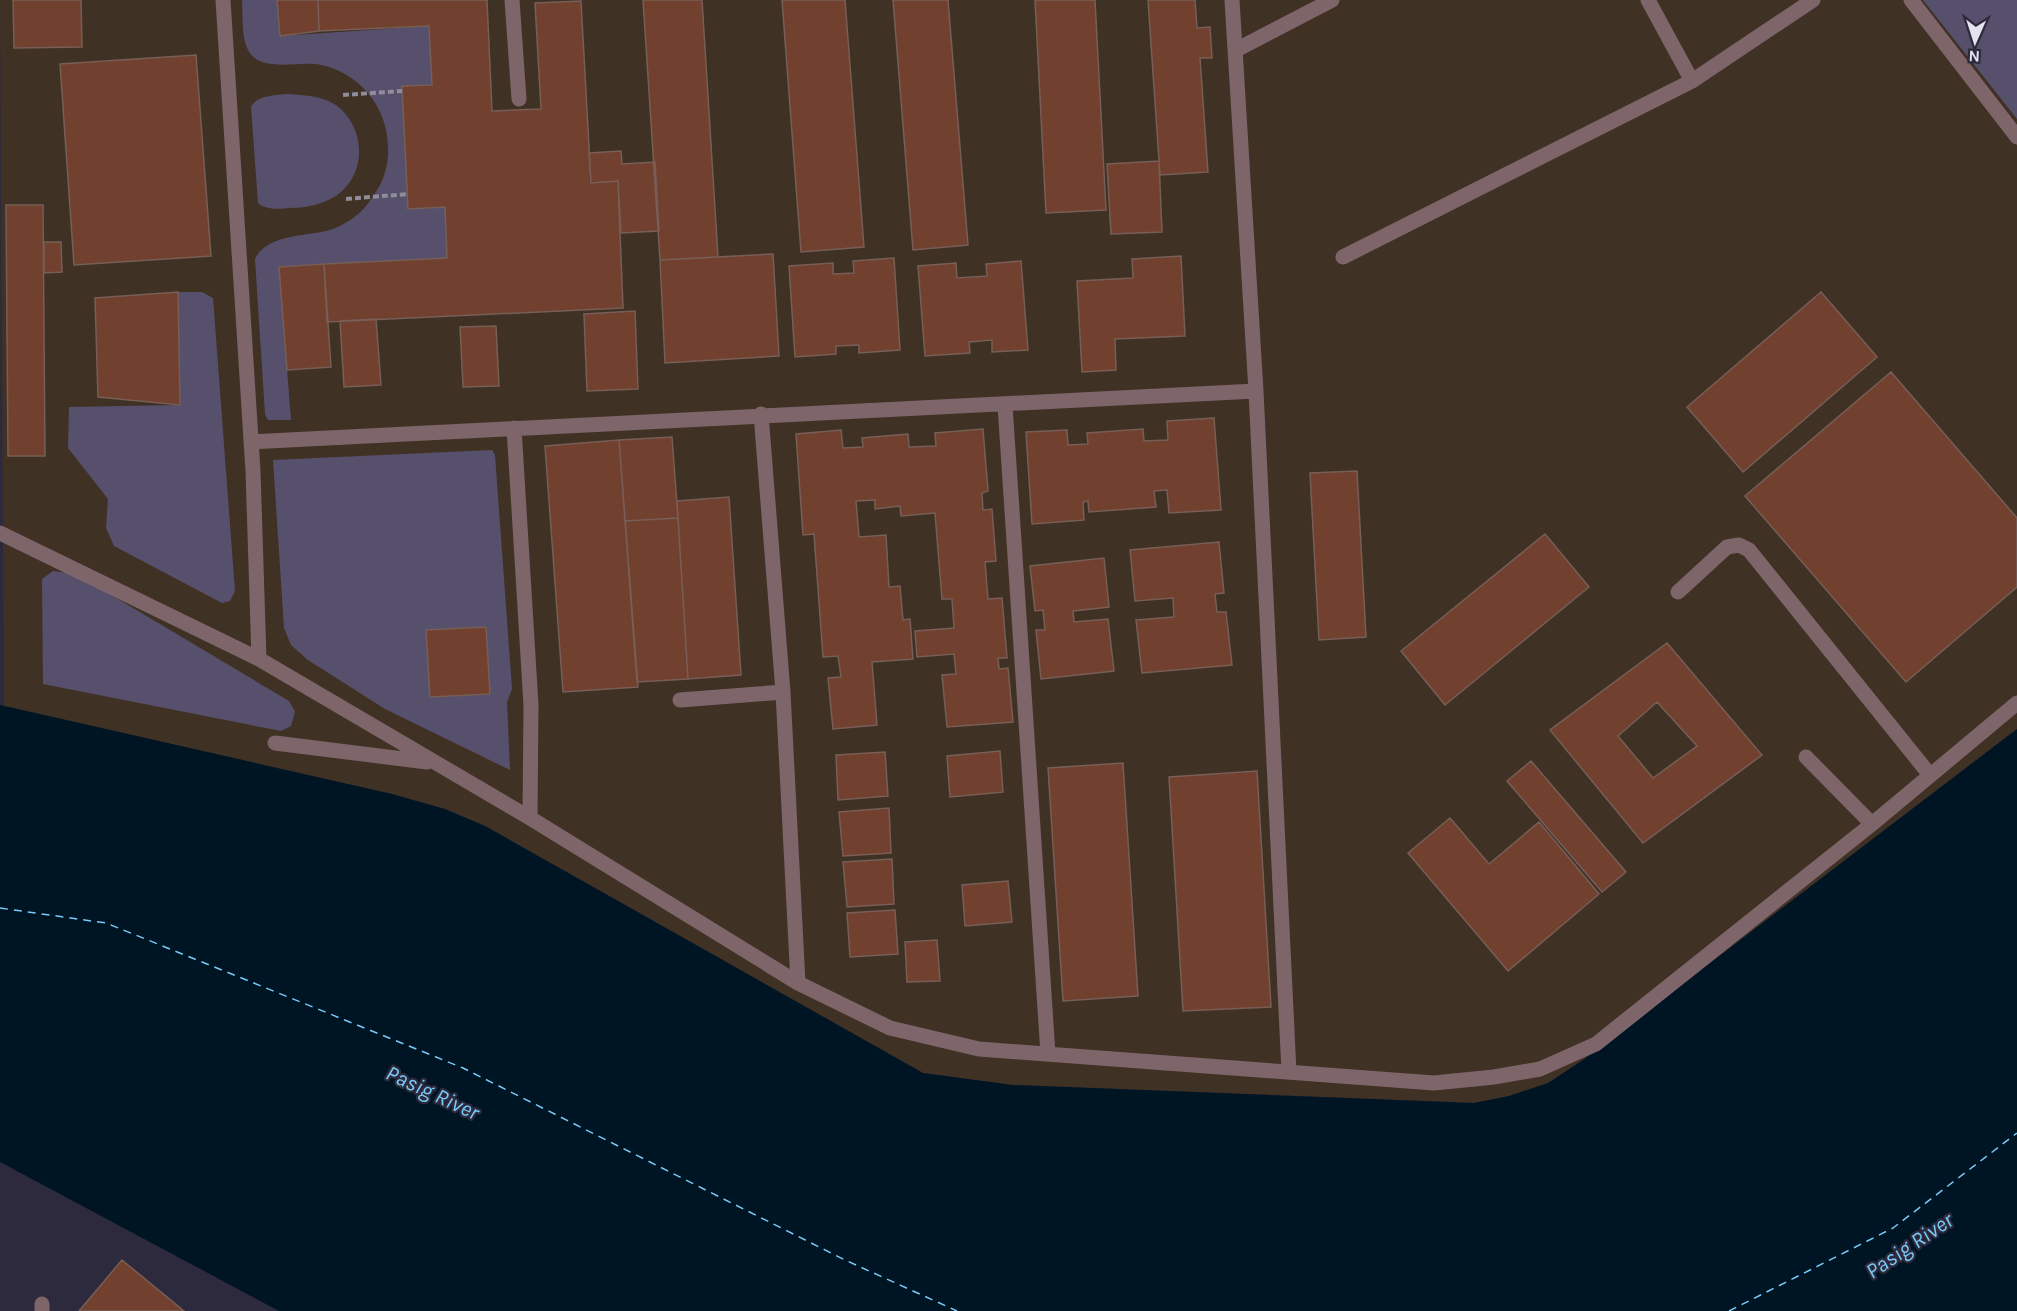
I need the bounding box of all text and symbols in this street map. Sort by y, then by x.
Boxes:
north arrow [1945,12,2005,72]
text: N [1968,47,1980,66]
water label: Pasig River [382,1060,485,1126]
water label: Pasig River [1861,1206,1959,1285]

